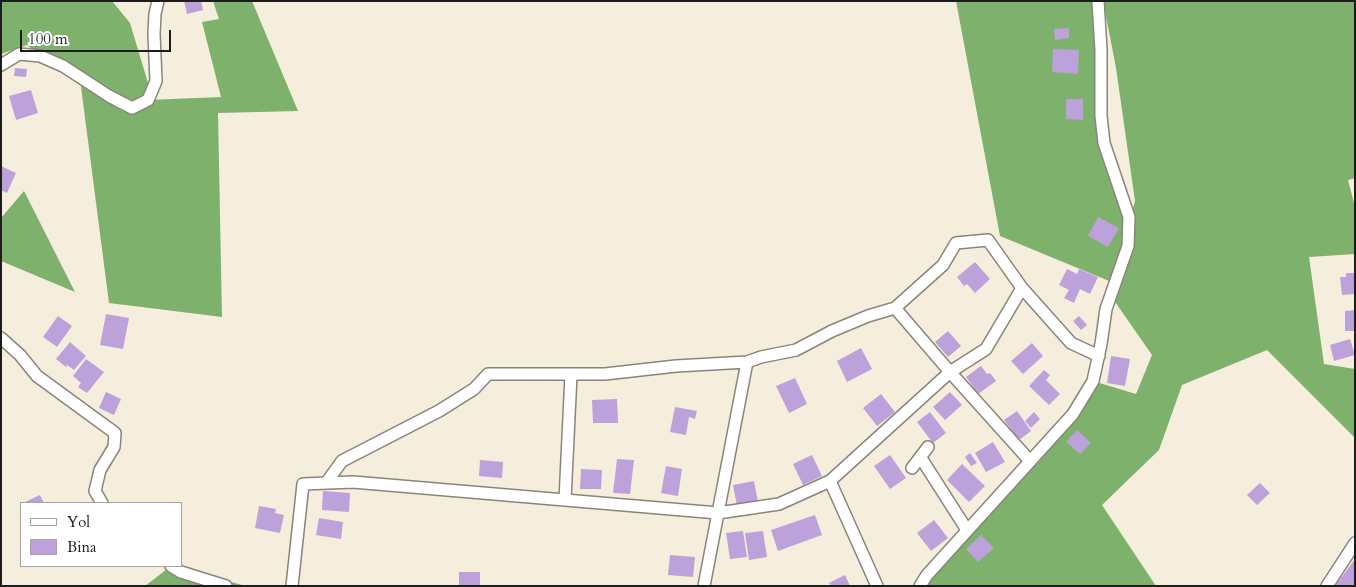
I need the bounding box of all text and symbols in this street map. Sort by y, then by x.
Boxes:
scale bar [22,20,174,52]
text: 100 m [28,29,68,49]
legend [20,502,182,567]
text: Yol [67,512,90,532]
text: Bina [67,537,96,557]

